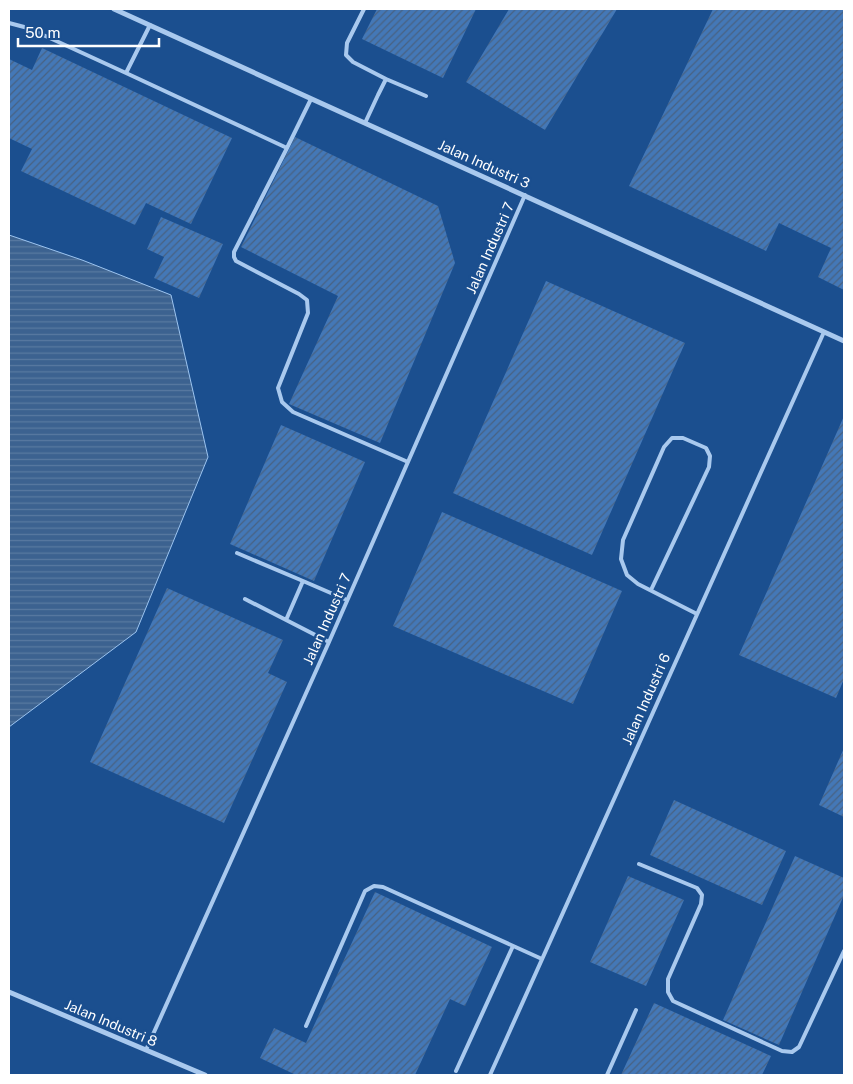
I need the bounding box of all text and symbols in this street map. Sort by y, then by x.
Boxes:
scale bar [18,15,159,47]
text: 50 m [25,24,60,41]
street label: Jalan Industri 3 [436,137,532,191]
street label: Jalan Industri 7 [463,200,517,296]
street label: Jalan Industri 7 [300,571,354,667]
street label: Jalan Industri 6 [619,650,673,747]
street label: Jalan Industri 8 [62,996,160,1050]

